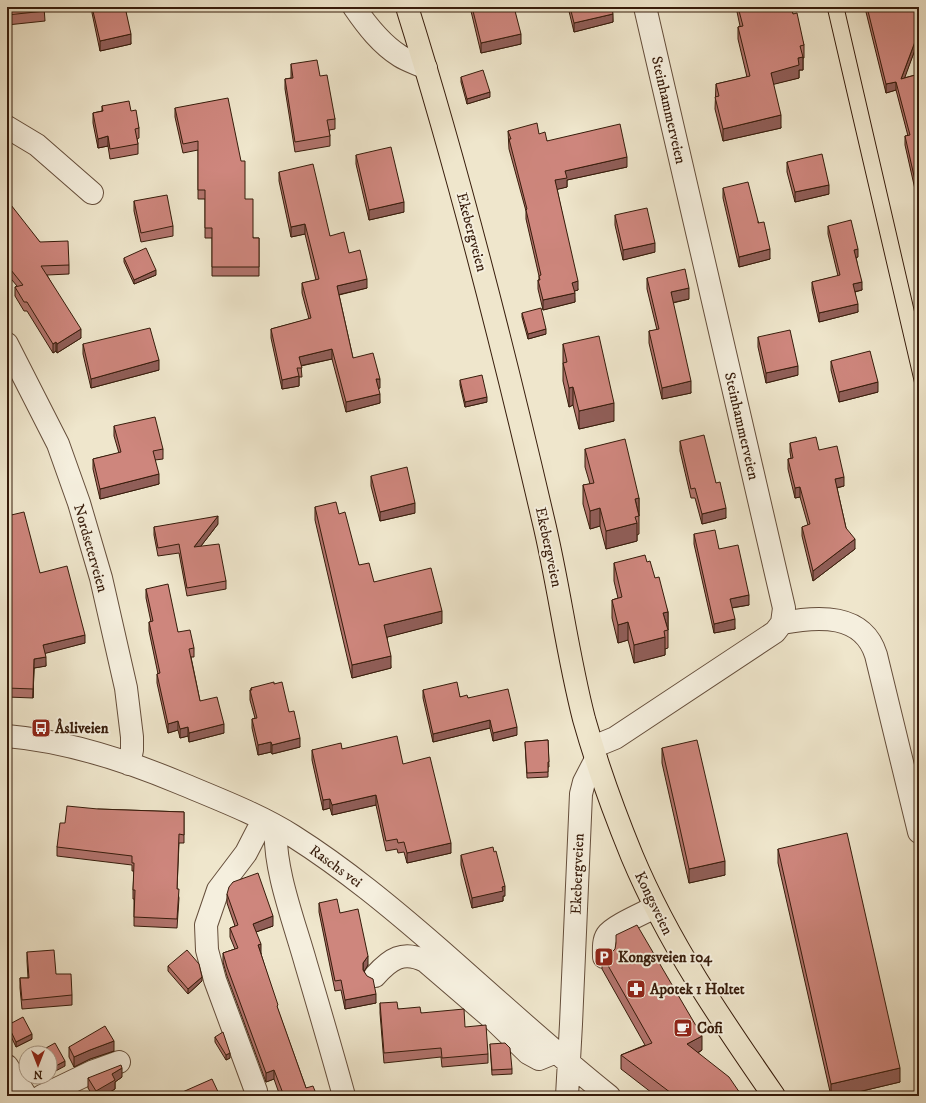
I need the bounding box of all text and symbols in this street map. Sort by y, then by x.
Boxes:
street label: Steinhammerveien [647,54,690,166]
street label: Ekebergveien [452,190,491,274]
street label: Steinhammerveien [720,370,763,482]
street label: Nordseterveien [69,502,112,595]
street label: Ekebergveien [531,505,566,589]
bus stop icon: Åsliveien [30,717,52,739]
place label: Åsliveien [54,718,109,738]
street label: Ekebergveien [567,833,588,915]
street label: Raschs vei [306,841,366,892]
street label: Kongsveien [630,868,677,938]
parking icon: Kongsveien 104 [593,946,615,968]
place label: Kongsveien 104 [618,948,713,967]
pharmacy icon: Apotek 1 Holtet [625,978,647,1000]
place label: Apotek 1 Holtet [649,980,745,999]
cafe icon: Cofi [672,1017,694,1039]
place label: Cofi [697,1019,723,1038]
north arrow [18,1045,58,1085]
text: N [33,1067,43,1081]

